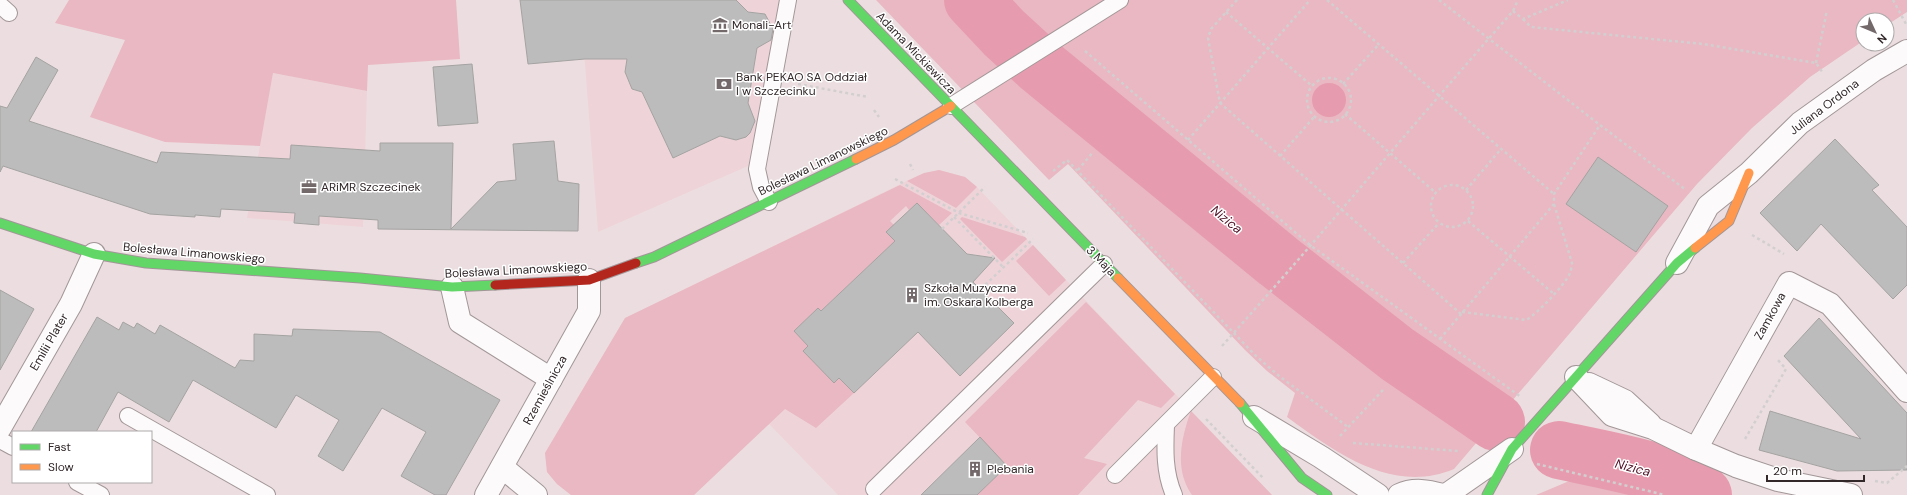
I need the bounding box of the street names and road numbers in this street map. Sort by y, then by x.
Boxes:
street label: Adama Mickiewicza [873,8,959,98]
street label: Juliana Ordona [1786,76,1862,138]
street label: Bolesława Limanowskiego [755,123,891,199]
street label: Bolesława Limanowskiego [122,239,266,267]
street label: 3 Maja [1083,242,1119,280]
street label: Bolesława Limanowskiego [444,258,588,282]
street label: Zamkowa [1750,290,1790,342]
street label: Emilii Plater [26,310,72,374]
street label: Rzemieślnicza [519,352,571,428]

